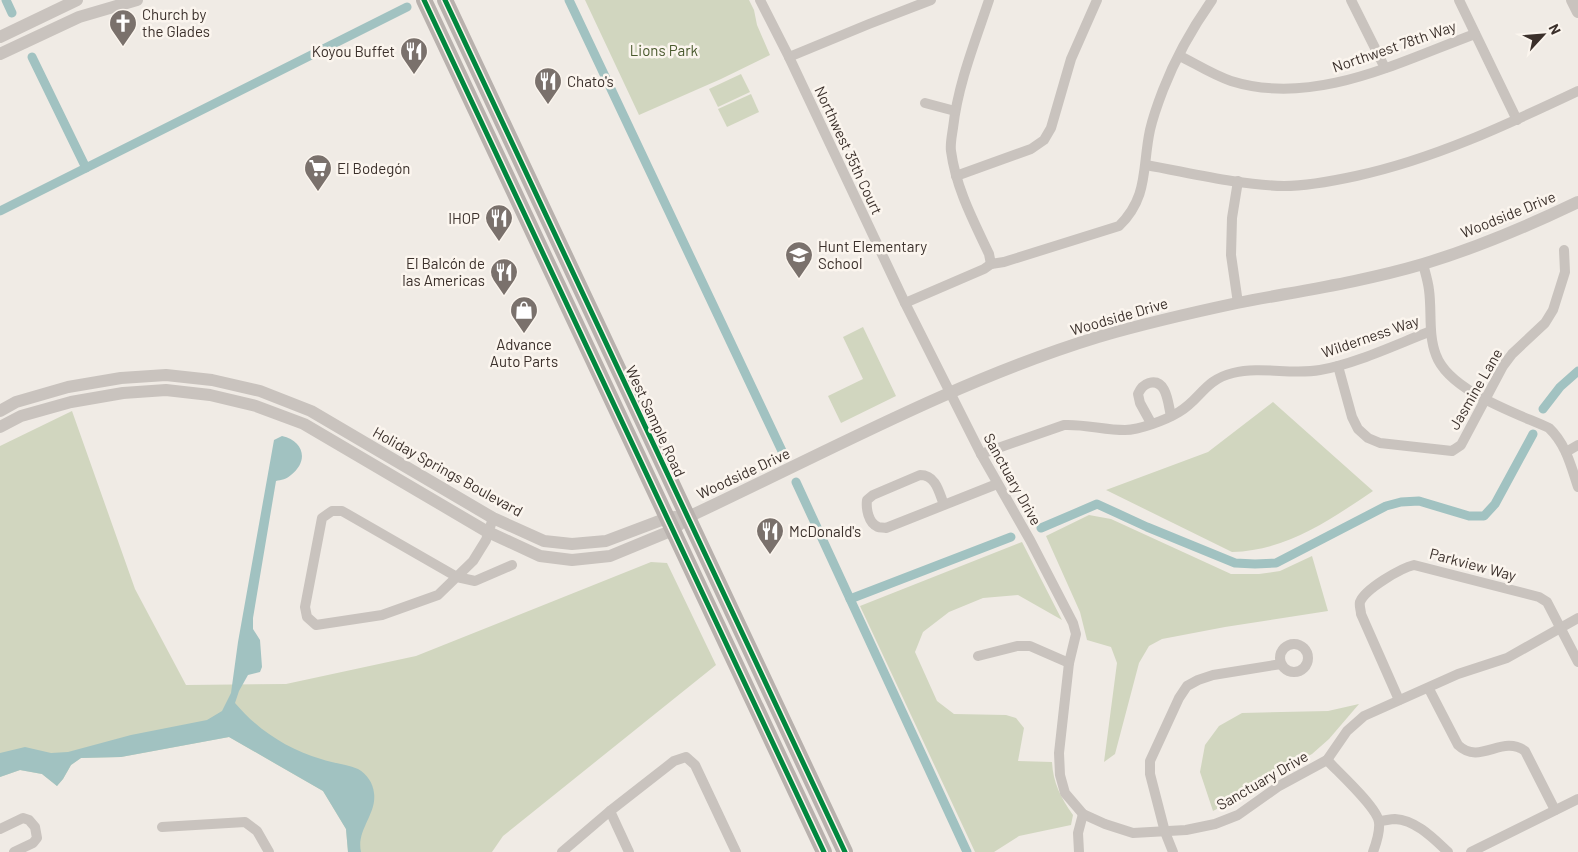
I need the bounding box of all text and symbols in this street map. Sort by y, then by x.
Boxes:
place label: Church by the Glades [142,5,210,40]
church icon: Church by the Glades [108,8,138,47]
north arrow [1518,10,1568,60]
street label: Northwest 78th Way [1330,16,1458,76]
text: N [1545,21,1565,37]
restaurant icon: Koyou Buffet [399,36,429,75]
park label: Lions Park [630,41,699,59]
place label: Koyou Buffet [312,42,395,60]
restaurant icon: Chato's [533,66,563,105]
place label: Chato's [567,72,614,90]
street label: Northwest 35th Court [811,83,887,217]
supermarket icon: El Bodegón [303,153,333,192]
place label: El Bodegón [337,159,410,177]
street label: Woodside Drive [1458,187,1558,241]
restaurant icon: IHOP [484,203,514,242]
place label: IHOP [448,209,480,227]
place label: Hunt Elementary School [818,237,927,272]
school or university icon: Hunt Elementary School [784,240,814,279]
place label: El Balcón de las Americas [402,254,485,289]
restaurant icon: El Balcón de las Americas [489,257,519,296]
street label: Woodside Drive [1068,293,1170,339]
shop icon: Advance Auto Parts [509,295,539,334]
street label: Wilderness Way [1319,311,1421,361]
place label: Advance Auto Parts [490,335,558,370]
street label: Jasmine Lane [1444,345,1506,433]
street label: West Sample Road [622,363,690,479]
street label: Holiday Springs Boulevard [370,422,526,520]
street label: Sanctuary Drive [980,430,1046,528]
street label: Woodside Drive [694,444,792,502]
restaurant icon: McDonald's [755,516,785,555]
place label: McDonald's [789,522,861,540]
street label: Parkview Way [1428,544,1518,584]
street label: Sanctuary Drive [1213,747,1311,813]

